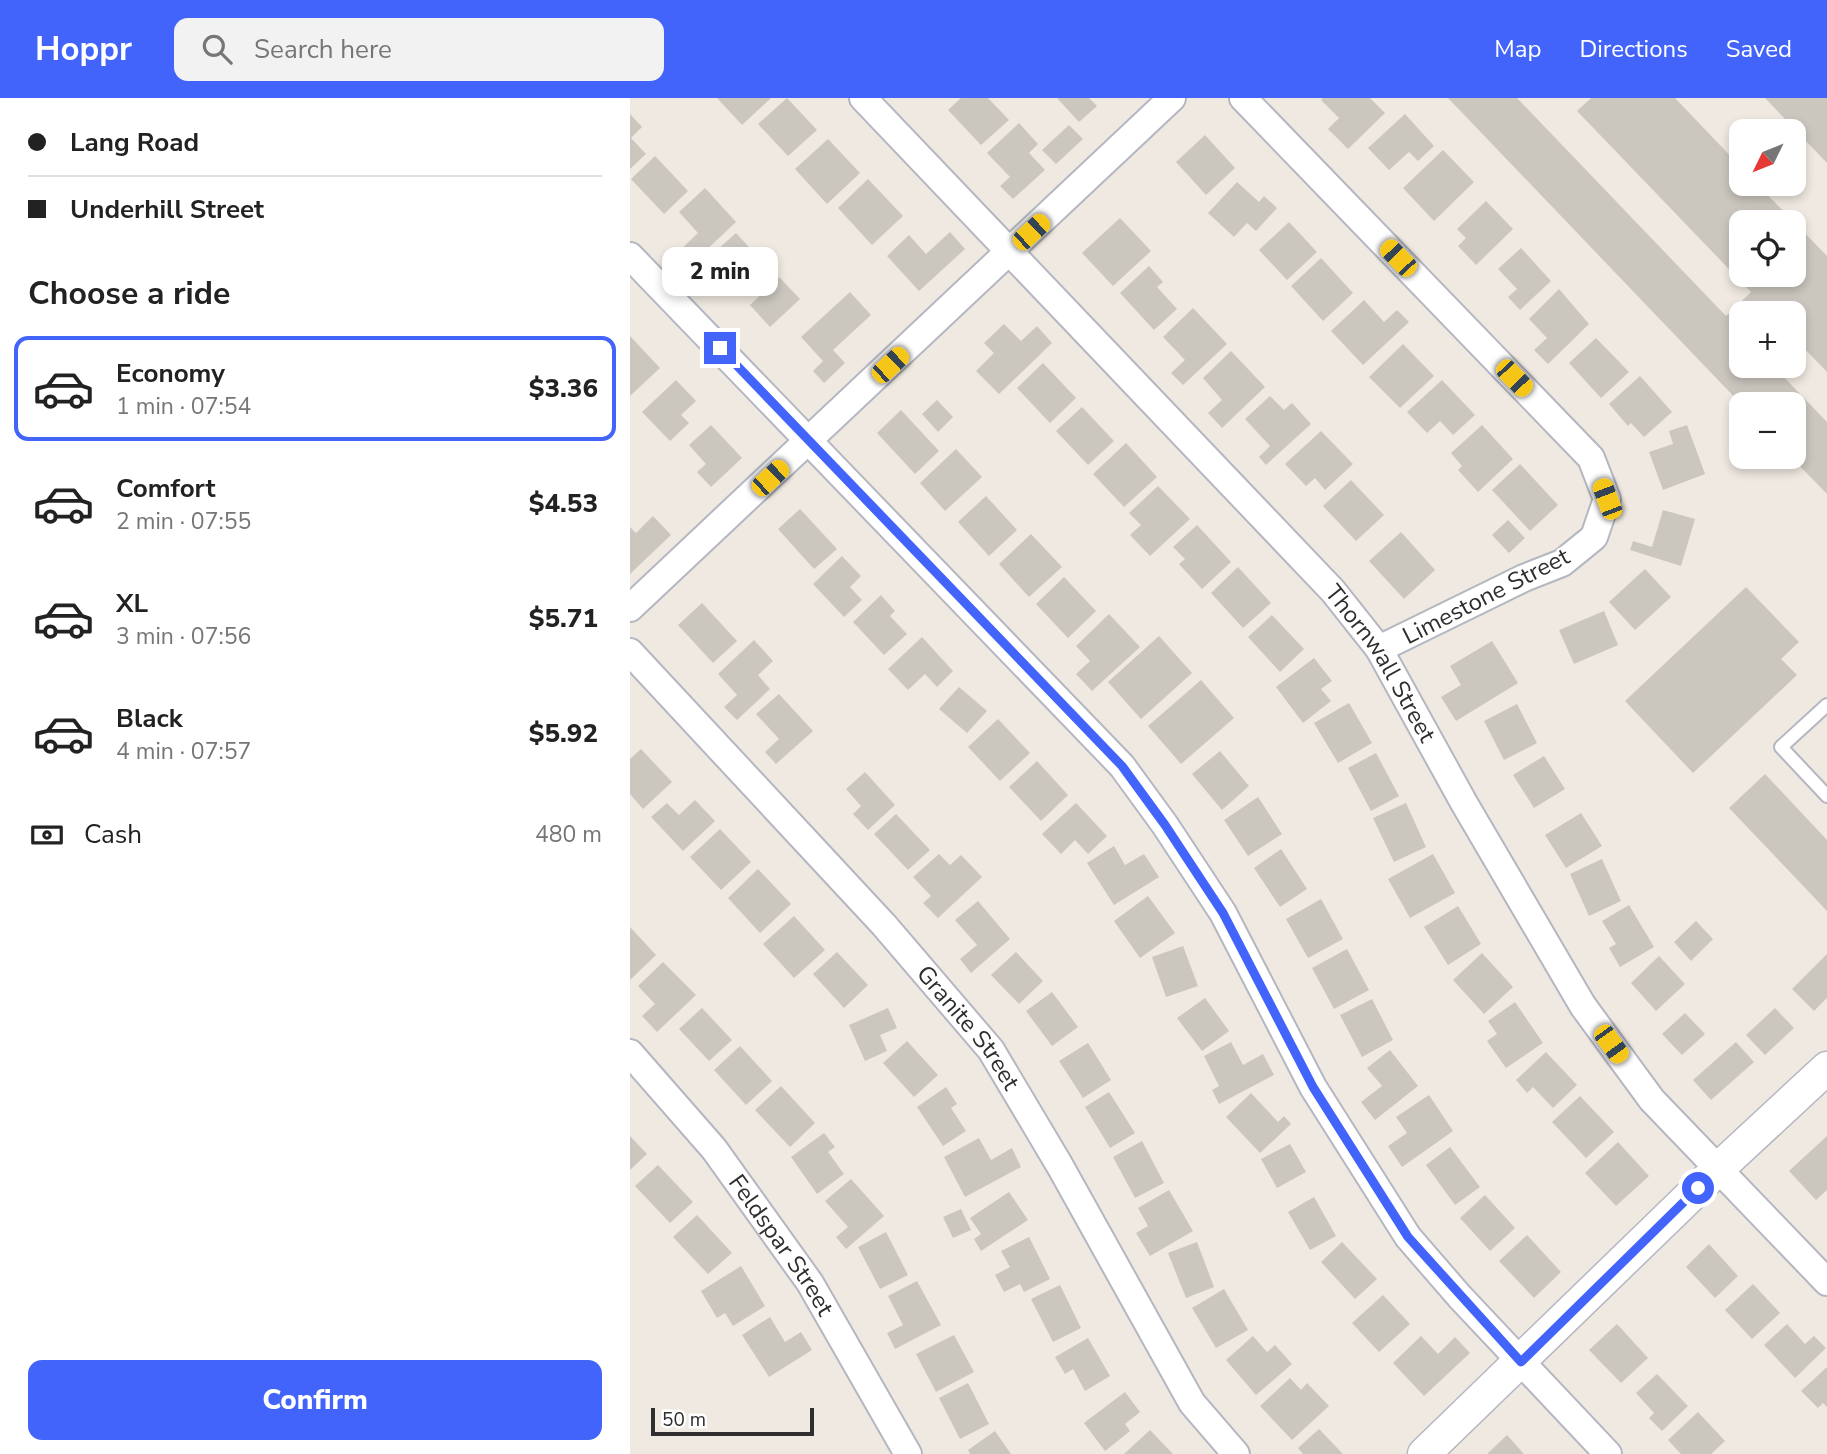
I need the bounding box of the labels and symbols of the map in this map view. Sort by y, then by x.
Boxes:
north arrow [1729,119,1806,196]
car [1009,210,1054,254]
car [1376,236,1421,280]
callout: 2 min [662,246,778,296]
route end [704,332,736,364]
car [868,343,913,387]
car [1492,356,1537,400]
car [748,456,793,500]
car [1590,476,1625,522]
street label: Limestone Street [1397,540,1575,652]
street label: Thornwall Street [1318,578,1444,748]
street label: Granite Street [909,958,1027,1096]
car [1591,1021,1632,1067]
street label: Feldspar Street [721,1168,842,1322]
route start [1682,1172,1714,1204]
scale bar [651,1405,814,1437]

